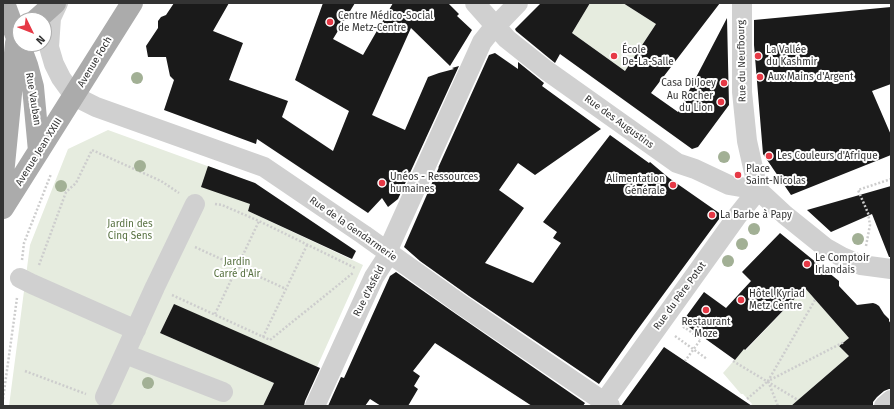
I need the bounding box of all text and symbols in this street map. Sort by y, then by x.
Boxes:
place label: Centre Médico-Social de Metz-Centre [338,10,433,34]
north arrow [12,12,52,52]
marker: Centre Médico-Social de Metz-Centre [325,17,335,27]
street label: Rue du Neufbourg [735,20,749,102]
text: N [33,33,48,47]
street label: Avenue Foch [75,35,115,89]
place label: École De-La-Salle [622,44,674,68]
place label: La Vallée du Kashmir [766,44,817,68]
marker: École De-La-Salle [609,51,619,61]
marker: La Vallée du Kashmir [753,51,763,61]
place label: Aux Mains d'Argent [768,71,854,83]
street label: Rue Vauban [23,72,43,126]
marker: Aux Mains d'Argent [755,72,765,82]
place label: Casa Di Joey [661,77,716,89]
marker: Casa Di Joey [719,78,729,88]
place label: Au Rocher du Lion [667,90,713,114]
street label: Rue des Augustins [582,93,656,151]
marker: Au Rocher du Lion [716,97,726,107]
street label: Avenue Jean XXIII [13,116,65,188]
place label: Les Couleurs d'Afrique [777,150,878,162]
marker: Les Couleurs d'Afrique [764,151,774,161]
place label: Place Saint-Nicolas [746,163,806,186]
marker: Place Saint-Nicolas [733,170,743,180]
place label: Unéos - Ressources humaines [390,171,478,194]
place label: Alimentation Générale [607,173,665,196]
marker: Unéos - Ressources humaines [377,178,387,188]
marker: Alimentation Générale [668,180,678,190]
street label: Rue de la Gendarmerie [307,194,399,264]
place label: La Barbe à Papy [720,209,792,221]
marker: La Barbe à Papy [707,210,717,220]
park label: Jardin des Cinq Sens [107,218,153,242]
place label: Le Comptoir Irlandais [815,252,870,276]
park label: Jardin Carré d'Air [214,256,260,280]
marker: Le Comptoir Irlandais [802,259,812,269]
street label: Rue du Père Potot [651,260,709,332]
street label: Rue d'Asfeld [351,263,387,319]
place label: Hôtel Kyriad Metz Centre [749,288,805,312]
marker: Hôtel Kyriad Metz Centre [736,295,746,305]
marker: Restaurant Moze [701,305,711,315]
place label: Restaurant Moze [681,316,731,340]

